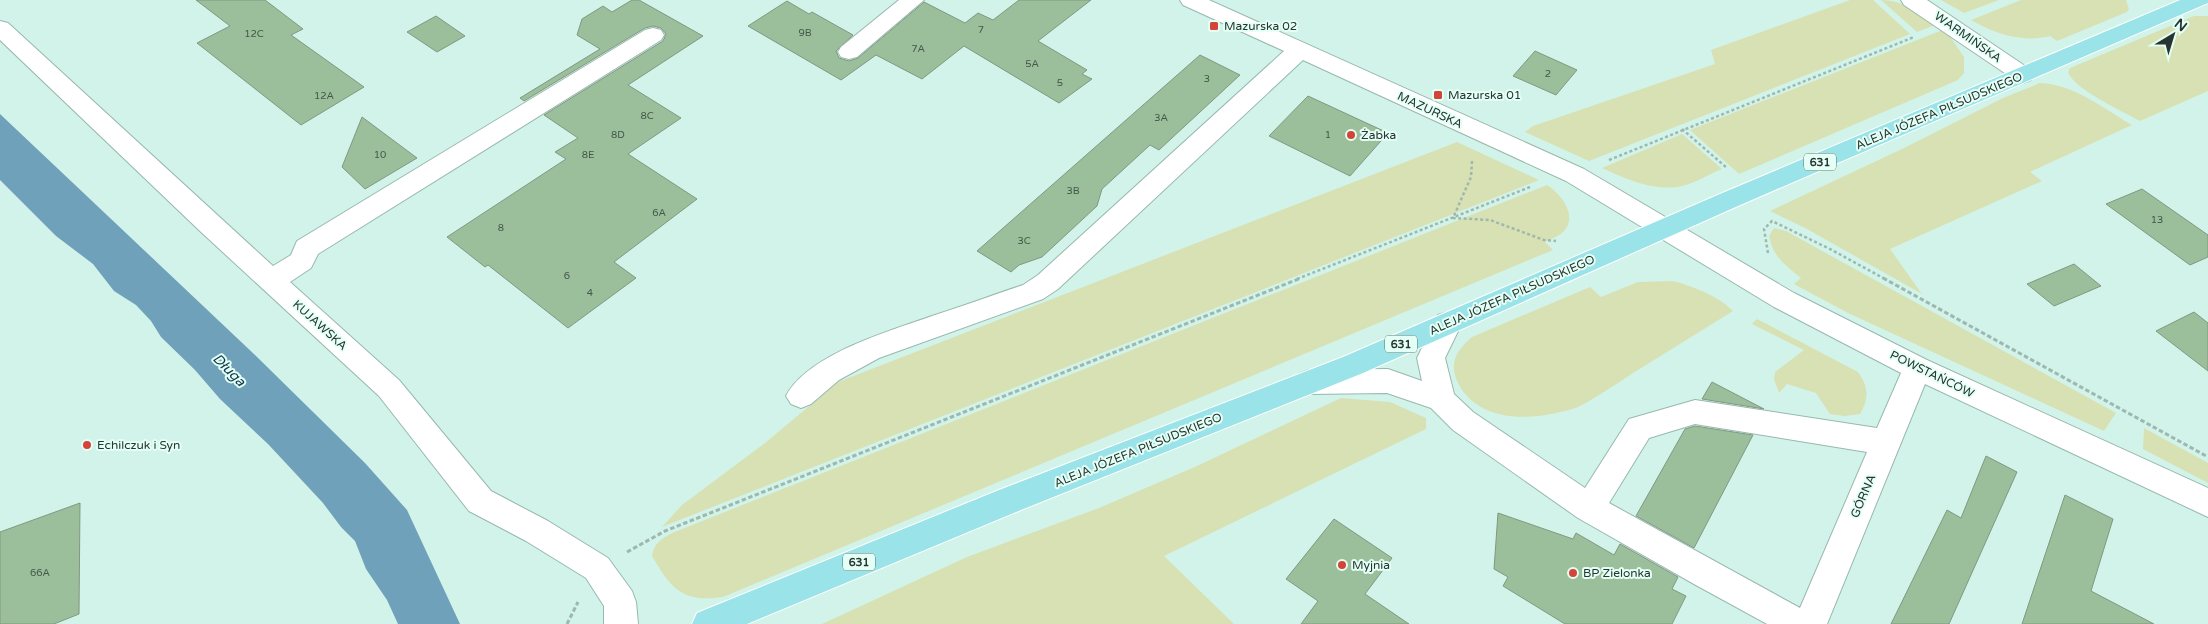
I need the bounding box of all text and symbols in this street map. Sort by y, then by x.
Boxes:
street label: WARMIŃSKA [1932,9,2004,65]
north arrow [2148,10,2198,60]
text: N [2171,15,2190,35]
place label: Mazurska 02 [1224,19,1297,33]
marker: Mazurska 02 [1208,20,1220,32]
house number: 7 [978,24,984,36]
house number: 9B [798,27,812,39]
house number: 12C [244,28,264,40]
house number: 7A [911,43,925,55]
house number: 5A [1025,58,1039,70]
house number: 2 [1545,68,1551,80]
street label: ALEJA JÓZEFA PIŁSUDSKIEGO [1854,69,2025,153]
house number: 3 [1204,73,1210,85]
house number: 5 [1057,77,1063,89]
place label: Mazurska 01 [1448,88,1521,102]
street label: MAZURSKA [1395,89,1465,131]
marker: Mazurska 01 [1432,89,1444,101]
house number: 12A [314,90,334,102]
house number: 8C [640,110,654,122]
house number: 3A [1154,112,1168,124]
place label: Żabka [1361,128,1396,142]
house number: 8D [611,129,625,141]
house number: 1 [1325,129,1331,141]
marker: Żabka [1345,129,1357,141]
house number: 10 [374,149,386,161]
house number: 8E [582,149,594,161]
road number: 631 [1804,154,1836,170]
house number: 3B [1066,185,1080,197]
house number: 6A [652,207,666,219]
house number: 13 [2151,214,2163,226]
house number: 8 [498,222,504,234]
house number: 3C [1017,235,1031,247]
street label: ALEJA JÓZEFA PIŁSUDSKIEGO [1427,252,1597,338]
house number: 6 [564,270,570,282]
house number: 4 [587,287,593,299]
street label: KUJAWSKA [290,297,350,353]
road number: 631 [1385,336,1417,352]
street label: POWSTAŃCÓW [1888,348,1976,400]
water label: Długa [209,350,250,391]
street label: ALEJA JÓZEFA PIŁSUDSKIEGO [1052,410,1224,490]
place label: Echilczuk i Syn [97,438,180,452]
marker: Echilczuk i Syn [81,439,93,451]
street label: GÓRNA [1848,472,1878,520]
road number: 631 [843,554,875,570]
place label: Myjnia [1352,558,1390,572]
marker: Myjnia [1336,559,1348,571]
place label: BP Zielonka [1583,566,1651,580]
house number: 66A [30,567,50,579]
marker: BP Zielonka [1567,567,1579,579]

